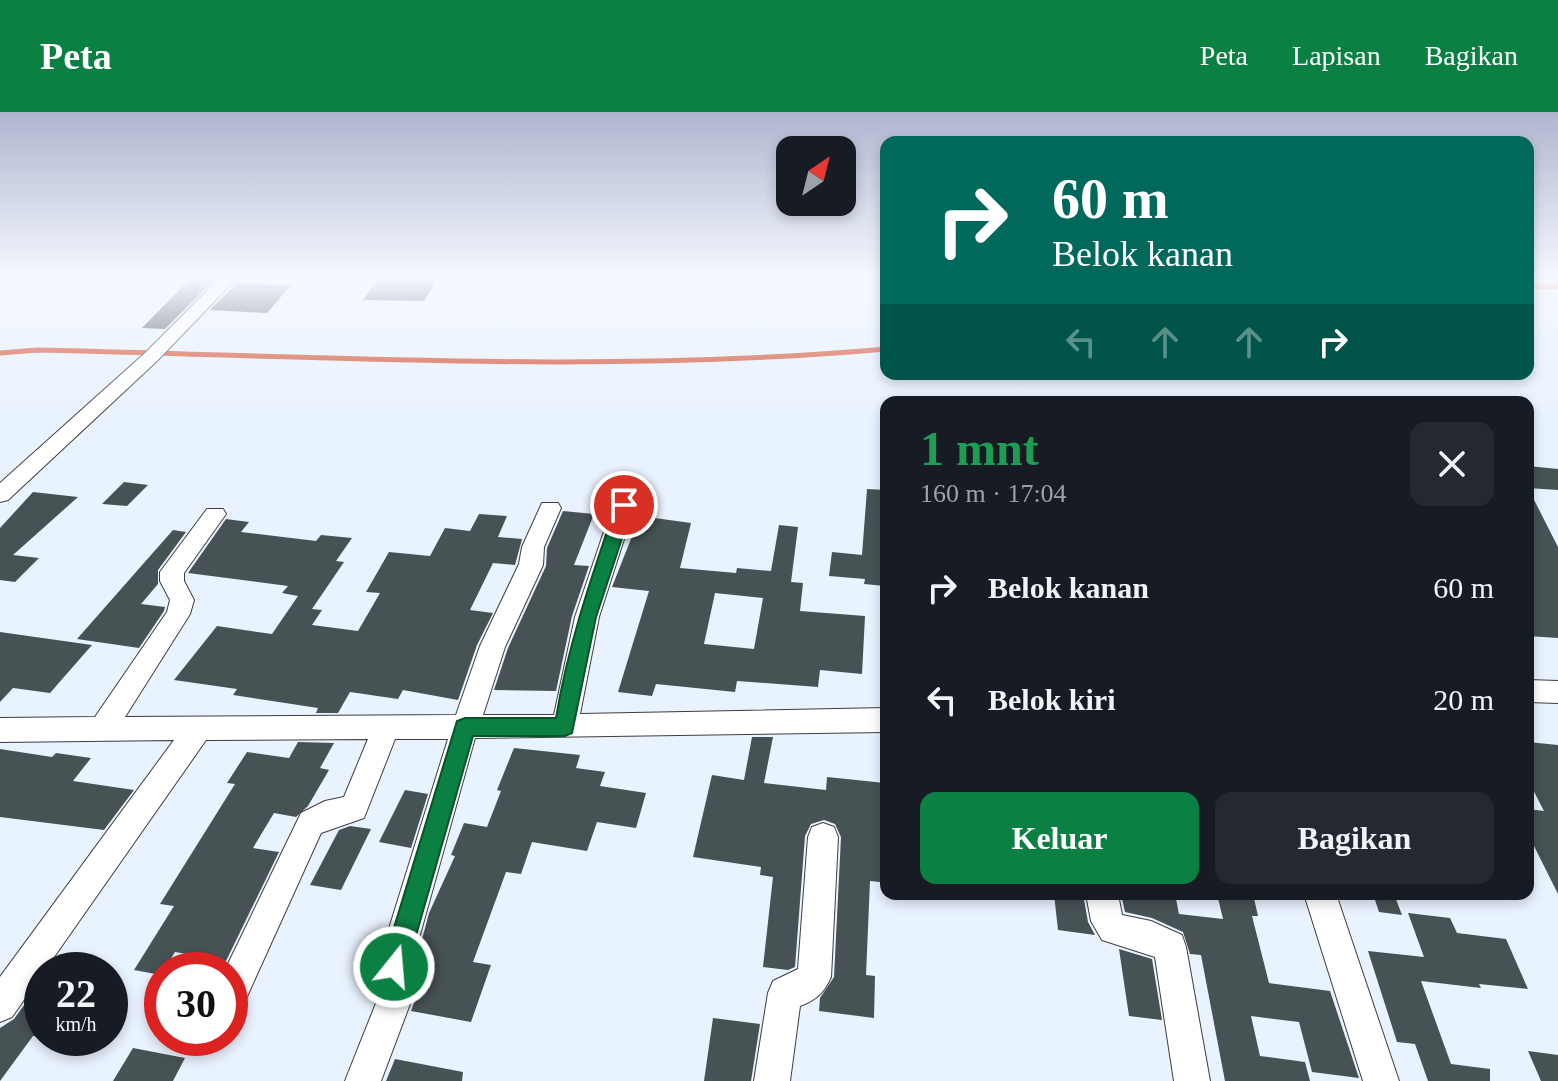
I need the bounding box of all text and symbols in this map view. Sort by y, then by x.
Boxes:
text: Peta [40,35,112,77]
text: Peta [1200,40,1248,71]
text: Lapisan [1292,40,1381,71]
text: Bagikan [1425,40,1518,71]
north arrow [776,136,856,216]
map controls [776,136,856,216]
icon: right [920,168,1024,272]
text: 60 m [1052,168,1169,230]
text: Belok kanan [1052,234,1233,274]
icon: left [1059,320,1103,364]
icon: ahead [1143,320,1187,364]
icon: ahead [1227,320,1271,364]
icon: right [1311,320,1355,364]
text: 1 mnt [920,422,1039,475]
button: close [1410,422,1494,506]
pin [590,471,658,539]
text: 160 m · 17:04 [920,479,1067,508]
icon: arrive [602,483,646,527]
icon: right [920,566,964,610]
text: Belok kanan [988,571,1149,604]
text: 60 m [1433,571,1494,604]
icon: left [920,678,964,722]
text: Belok kiri [988,683,1116,716]
text: 20 m [1433,683,1494,716]
button: Keluar [920,792,1199,884]
button: Bagikan [1215,792,1494,884]
position arrow [352,925,436,1009]
speed limit sign: 30 [144,952,248,1056]
text: 22 [56,971,96,1016]
text: km/h [55,1013,97,1035]

